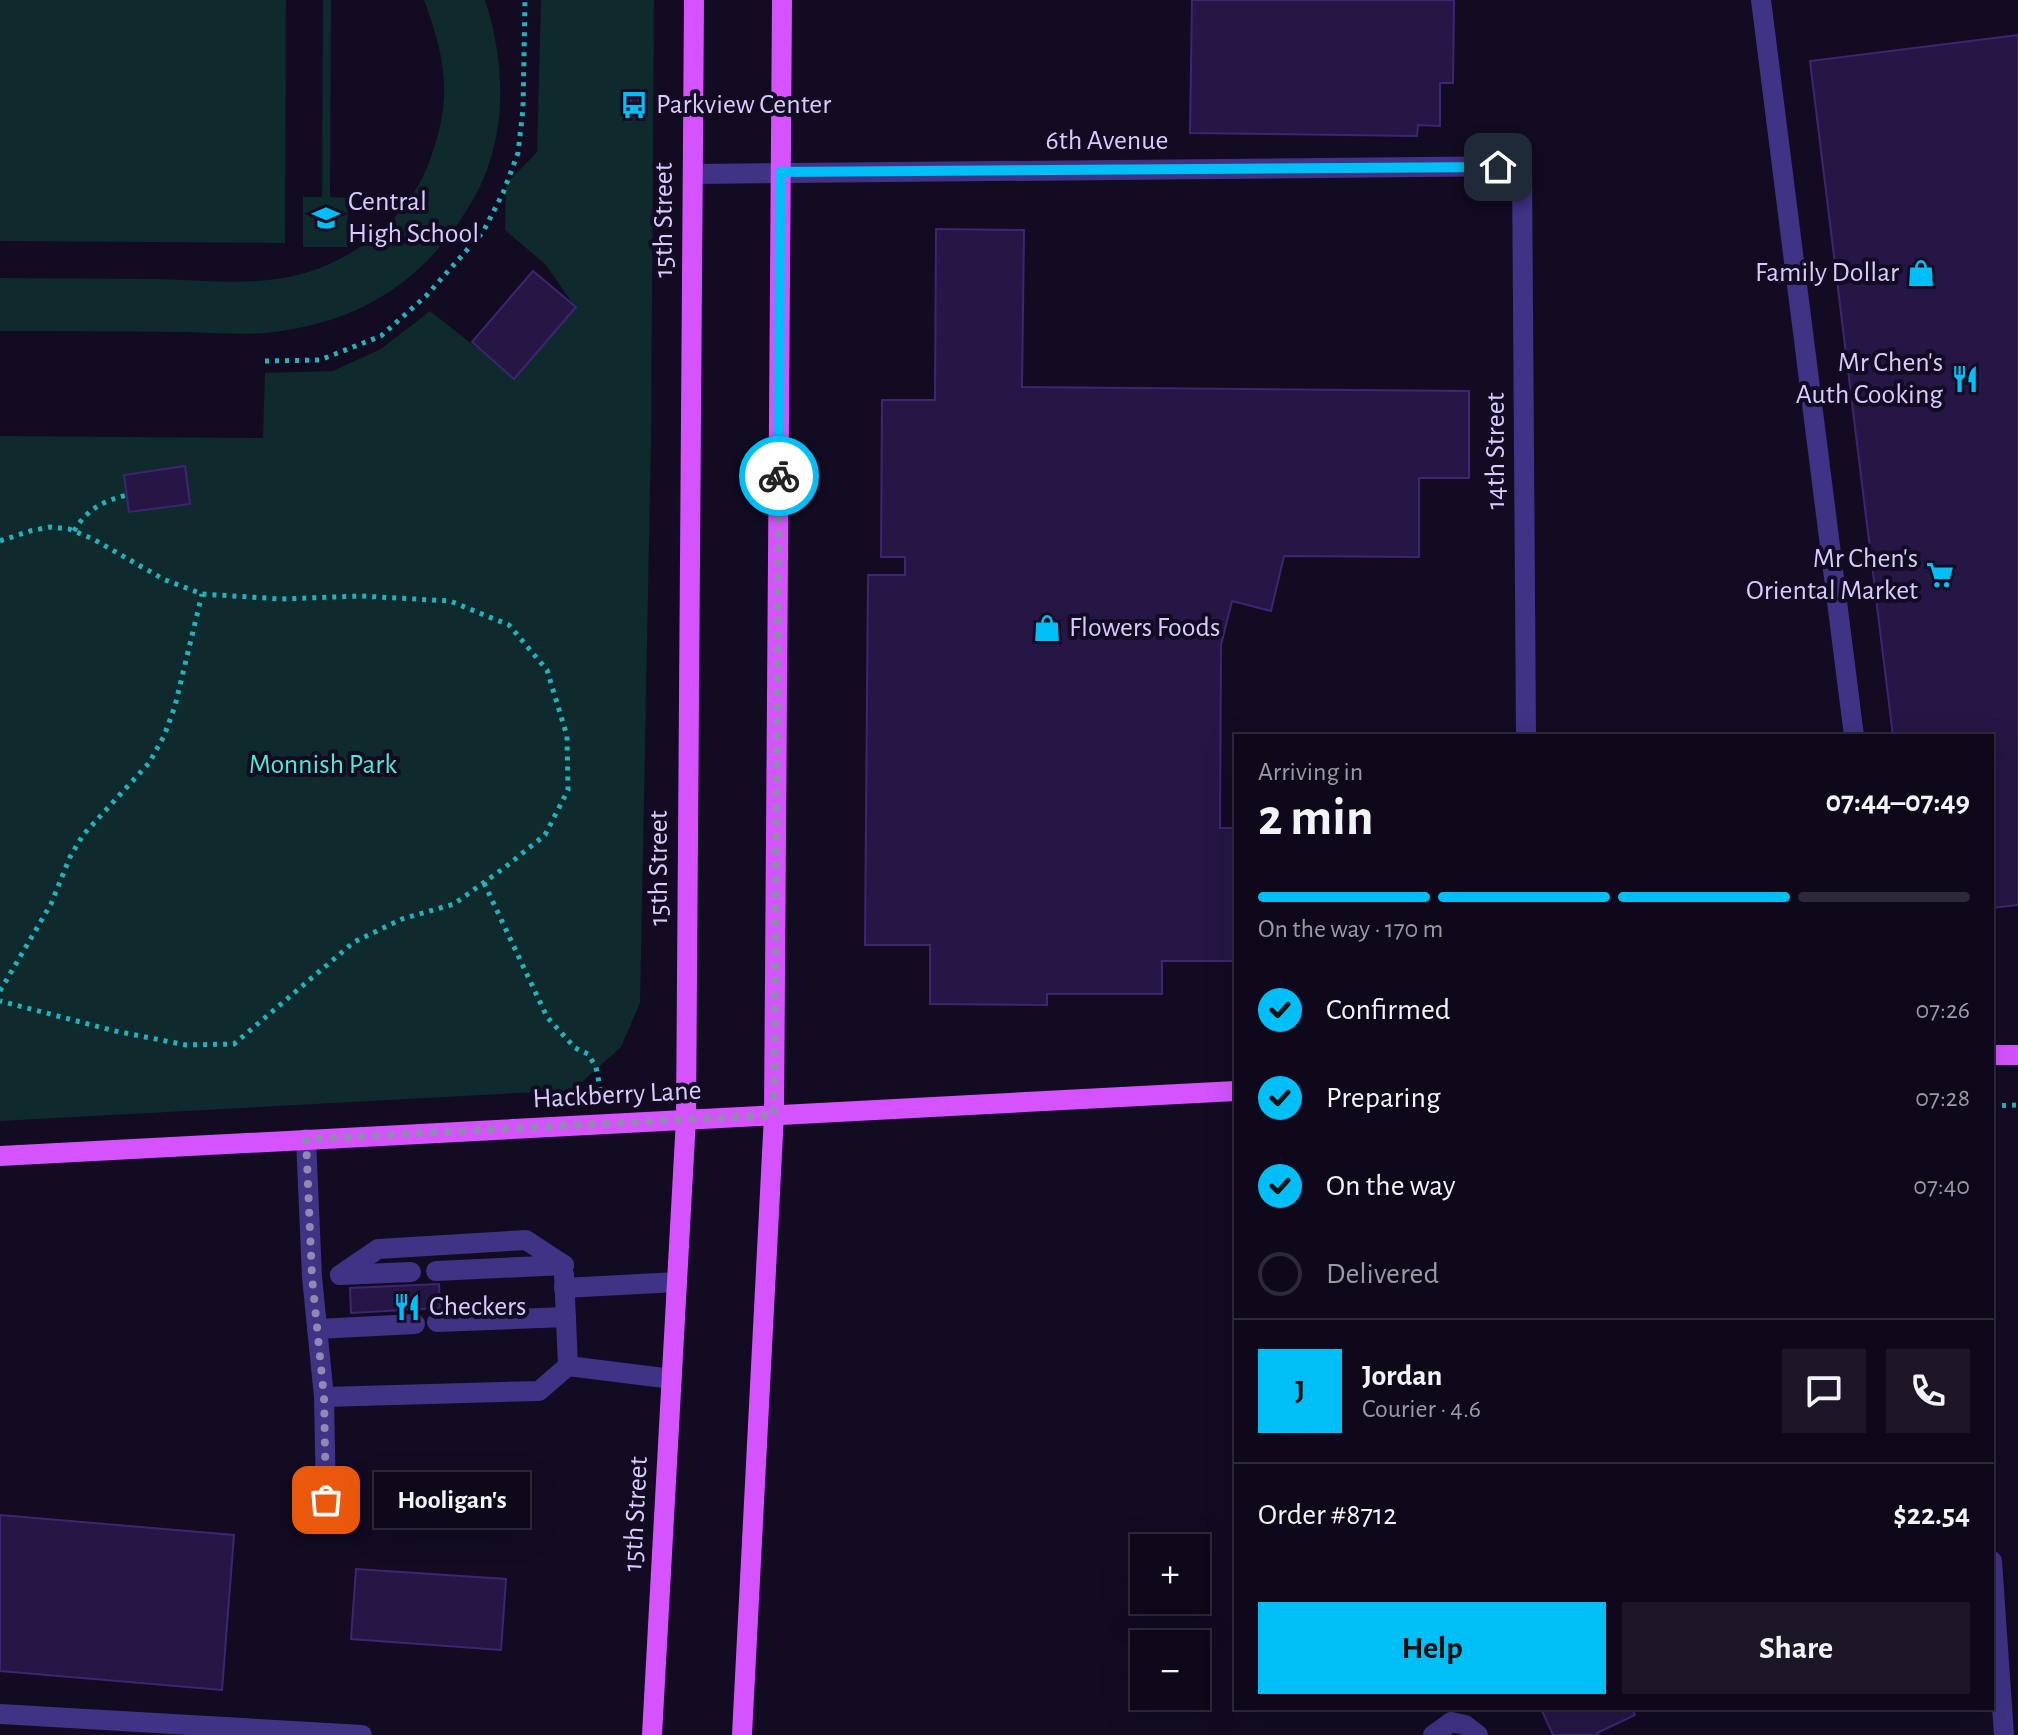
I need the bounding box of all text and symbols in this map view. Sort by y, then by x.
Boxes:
bus stop icon: Parkview Center [619,90,649,120]
place label: Parkview Center [656,91,831,119]
street label: 6th Avenue [1046,127,1168,155]
pin [1464,133,1532,201]
icon: home [1476,145,1520,189]
street label: 15th Street [650,162,678,278]
place label: Central High School [348,188,479,248]
school or university icon: Central High School [311,203,341,233]
shop icon: Family Dollar [1906,258,1936,288]
place label: Family Dollar [1755,259,1899,287]
place label: Mr Chen's Auth Cooking [1796,349,1943,409]
restaurant icon: Mr Chen's Auth Cooking [1950,364,1980,394]
street label: 14th Street [1482,392,1510,510]
courier [739,436,819,516]
icon: bike [757,454,801,498]
place label: Mr Chen's Oriental Market [1746,545,1918,605]
supermarket icon: Mr Chen's Oriental Market [1925,560,1955,590]
shop icon: Flowers Foods [1032,613,1062,643]
place label: Flowers Foods [1069,614,1220,642]
park label: Monnish Park [249,751,397,779]
text: Arriving in [1258,759,1363,785]
text: 07:44–07:49 [1825,787,1970,817]
text: 2 min [1258,792,1373,844]
street label: 15th Street [645,810,673,926]
text: On the way · 170 m [1258,916,1443,942]
icon: check [1258,988,1302,1032]
text: Confirmed [1326,995,1450,1025]
text: 07:26 [1915,997,1970,1023]
icon: check [1258,1076,1302,1120]
street label: Hackberry Lane [532,1077,702,1113]
text: Preparing [1326,1083,1441,1113]
text: 07:28 [1915,1085,1970,1111]
icon: check [1258,1164,1302,1208]
text: On the way [1326,1171,1455,1201]
text: 07:40 [1913,1173,1970,1199]
text: Delivered [1326,1259,1439,1289]
restaurant icon: Checkers [392,1292,422,1322]
place label: Checkers [429,1293,526,1321]
button: chat [1782,1349,1866,1433]
button: phone [1886,1349,1970,1433]
text: Jordan [1362,1361,1442,1391]
text: J [1295,1376,1305,1406]
text: Courier · 4.6 [1362,1396,1481,1422]
street label: 15th Street [619,1456,653,1572]
pin [292,1466,360,1534]
callout: Hooligan's [374,1472,530,1528]
icon: bag [304,1478,348,1522]
text: Hooligan's [397,1487,507,1513]
text: Order #8712 [1258,1500,1397,1530]
text: $22.54 [1893,1500,1970,1530]
map controls [1130,1534,1210,1710]
button: + [1130,1534,1210,1614]
button: Help [1258,1602,1606,1694]
button: Share [1622,1602,1970,1694]
button: − [1130,1630,1210,1710]

